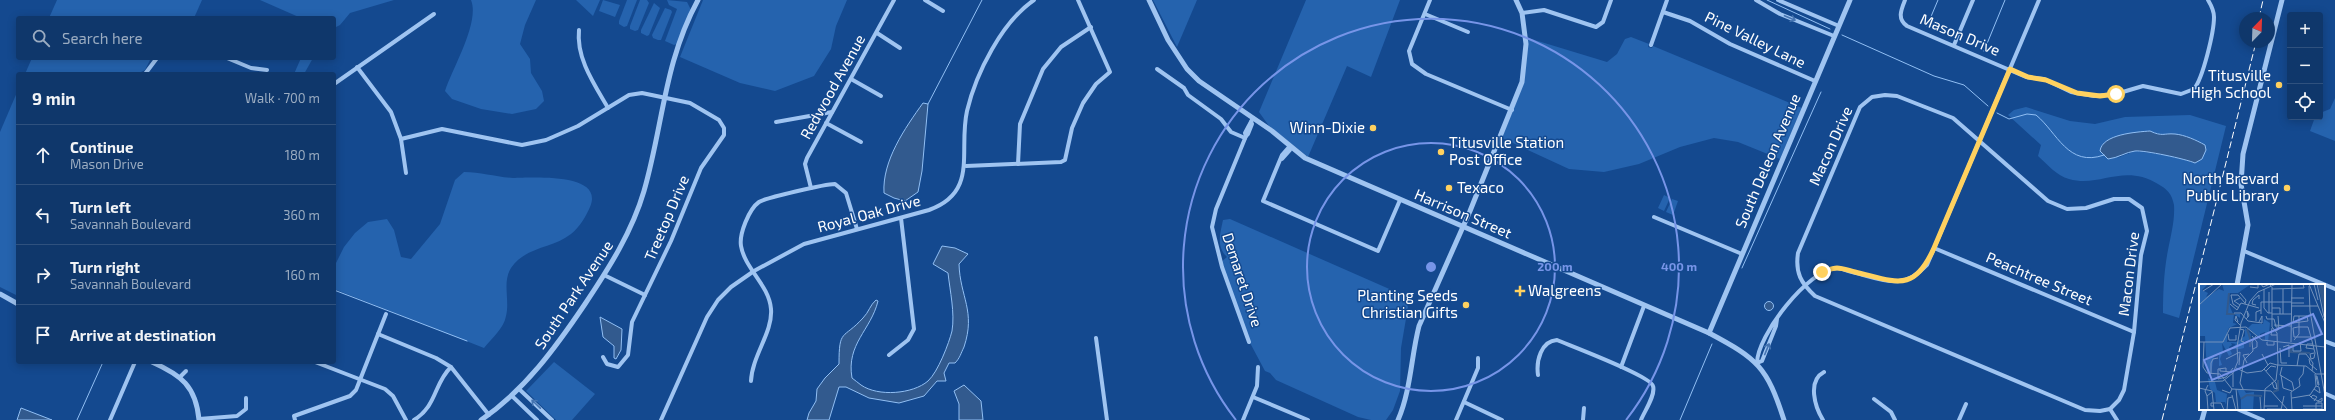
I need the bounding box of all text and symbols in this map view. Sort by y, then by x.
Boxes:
street label: Pine Valley Lane [1702,7,1809,71]
street label: Mason Drive [1918,9,2003,59]
north arrow [2239,12,2275,48]
map controls [2287,12,2323,120]
button: + [2287,12,2323,48]
one-way arrow [1784,15,1796,22]
search box [16,16,336,60]
icon: search [30,27,52,49]
text: Search here [62,29,143,47]
street label: Redwood Avenue [796,31,868,142]
button: − [2287,48,2323,84]
place label: Titusville High School [2191,66,2272,101]
marker: Titusville High School [2274,80,2284,90]
button: locate [2287,84,2323,120]
route start [2107,85,2125,103]
text: 9 min [32,88,76,108]
text: Walk · 700 m [245,90,320,106]
street label: South Deleon Avenue [1731,91,1804,231]
street label: Macon Drive [1805,103,1856,188]
place label: Winn-Dixie [1290,118,1365,136]
marker: Winn-Dixie [1368,123,1378,133]
place label: Titusville Station Post Office [1449,133,1564,168]
text: Continue [70,138,133,156]
icon: ahead [32,144,54,166]
text: 180 m [285,147,320,163]
marker: Titusville Station Post Office [1436,147,1446,157]
text: Mason Drive [70,156,144,172]
place label: North Brevard Public Library [2182,169,2279,204]
street label: Treetop Drive [640,172,692,263]
place label: Texaco [1457,178,1504,196]
marker: Texaco [1444,183,1454,193]
marker: North Brevard Public Library [2282,183,2292,193]
street label: Harrison Street [1412,184,1515,242]
street label: Royal Oak Drive [815,191,922,235]
text: Turn left [70,198,131,216]
icon: left [32,204,54,226]
text: 360 m [283,207,320,223]
text: Savannah Boulevard [70,216,191,232]
street label: Demaret Drive [1219,230,1267,329]
street label: Macon Drive [2114,231,2142,317]
street label: South Park Avenue [530,237,616,352]
street label: Peachtree Street [1984,248,2096,309]
text: Turn right [70,258,140,276]
text: 200 m [1537,259,1573,273]
text: 400 m [1661,259,1697,273]
centre of rings [1424,260,1438,274]
route end [1813,263,1831,281]
icon: right [32,264,54,286]
text: 160 m [285,267,320,283]
text: Savannah Boulevard [70,276,191,292]
place label: Walgreens [1528,281,1601,299]
inset map [2199,284,2325,410]
place label: Planting Seeds Christian Gifts [1357,286,1458,321]
marker: Walgreens [1515,286,1525,296]
marker: Planting Seeds Christian Gifts [1461,300,1471,310]
icon: arrive [32,324,54,346]
text: Arrive at destination [70,326,216,344]
one-way arrow [1764,343,1772,355]
one-way arrow [531,399,541,409]

